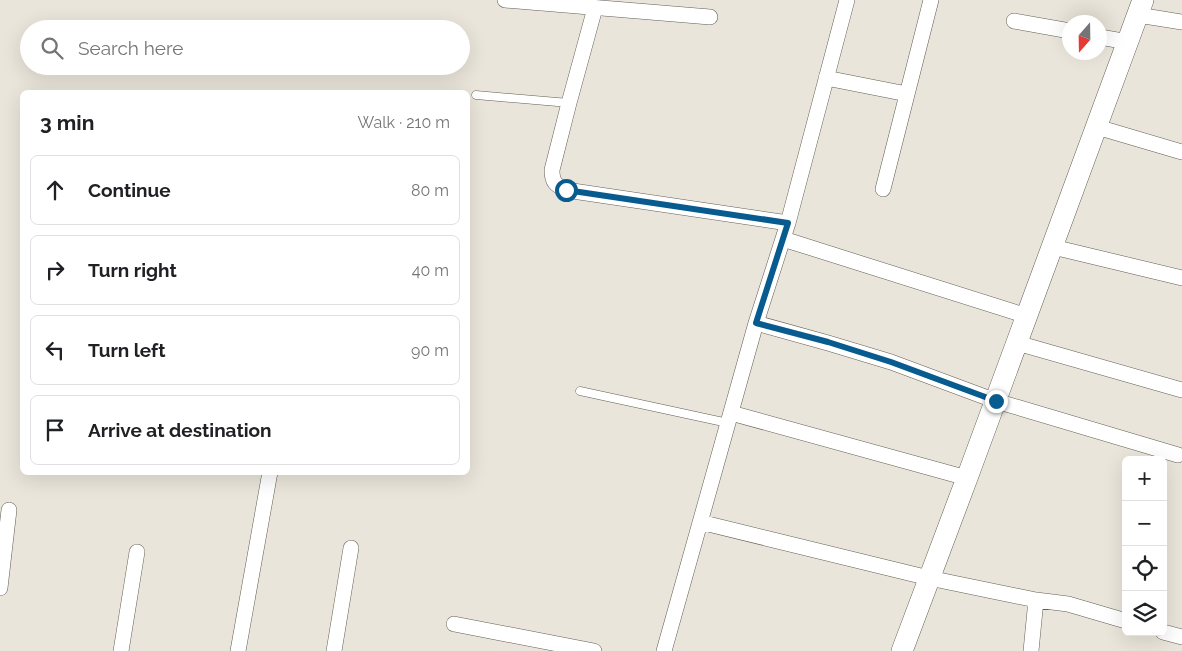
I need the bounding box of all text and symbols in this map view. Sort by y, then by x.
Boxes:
north arrow [1062,15,1107,60]
search box [20,20,470,75]
icon: search [38,34,66,62]
text: Search here [78,37,184,59]
text: 3 min [40,110,94,135]
text: Walk · 210 m [358,113,450,132]
icon: ahead [41,176,69,204]
text: Continue [88,179,171,201]
route start [555,179,578,202]
text: 80 m [411,181,449,200]
icon: right [41,256,69,284]
text: Turn right [88,259,177,281]
text: 40 m [412,261,449,280]
icon: left [41,336,69,364]
text: Turn left [88,339,165,361]
text: 90 m [411,341,449,360]
route end [985,390,1008,413]
icon: arrive [41,416,69,444]
text: Arrive at destination [88,419,272,441]
map controls [1122,456,1167,636]
button: + [1122,456,1167,501]
button: − [1122,501,1167,546]
button: locate [1122,546,1167,591]
button: layers [1122,591,1167,636]

